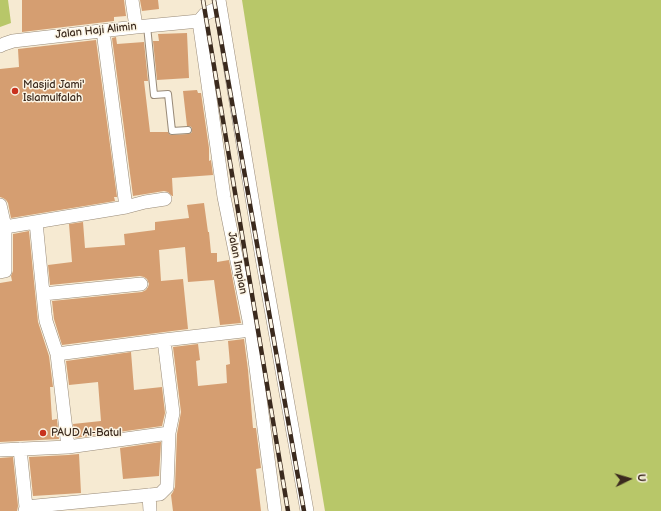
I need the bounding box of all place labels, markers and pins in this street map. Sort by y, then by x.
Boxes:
place label: Masjid Jami' Islamulfalah [23,78,85,104]
marker: Masjid Jami' Islamulfalah [10,86,20,96]
place label: PAUD Al-Batul [51,426,122,440]
marker: PAUD Al-Batul [38,428,48,438]

